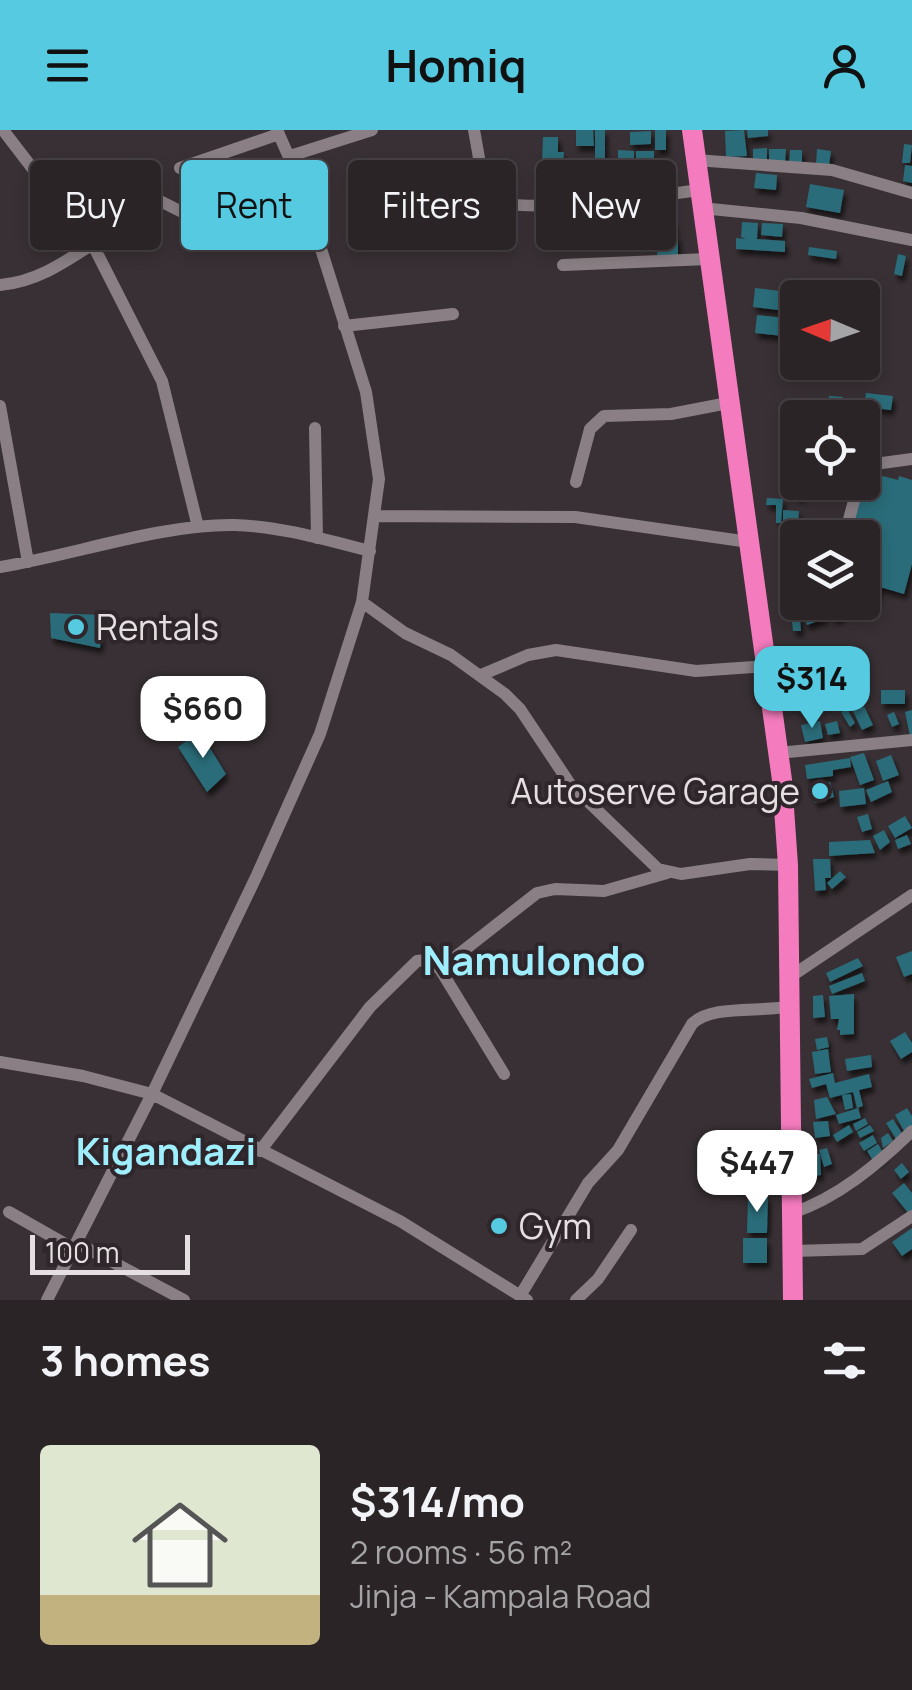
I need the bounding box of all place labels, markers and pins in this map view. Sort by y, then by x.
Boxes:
place label: Rentals [96,603,219,651]
marker: Rentals [65,616,87,638]
pin: $314 [753,646,871,731]
pin: $660 [144,676,262,761]
place label: Autoserve Garage [511,767,800,815]
marker: Autoserve Garage [809,780,831,802]
pin: $447 [698,1130,816,1215]
place label: Gym [519,1202,592,1250]
marker: Gym [488,1215,510,1237]

